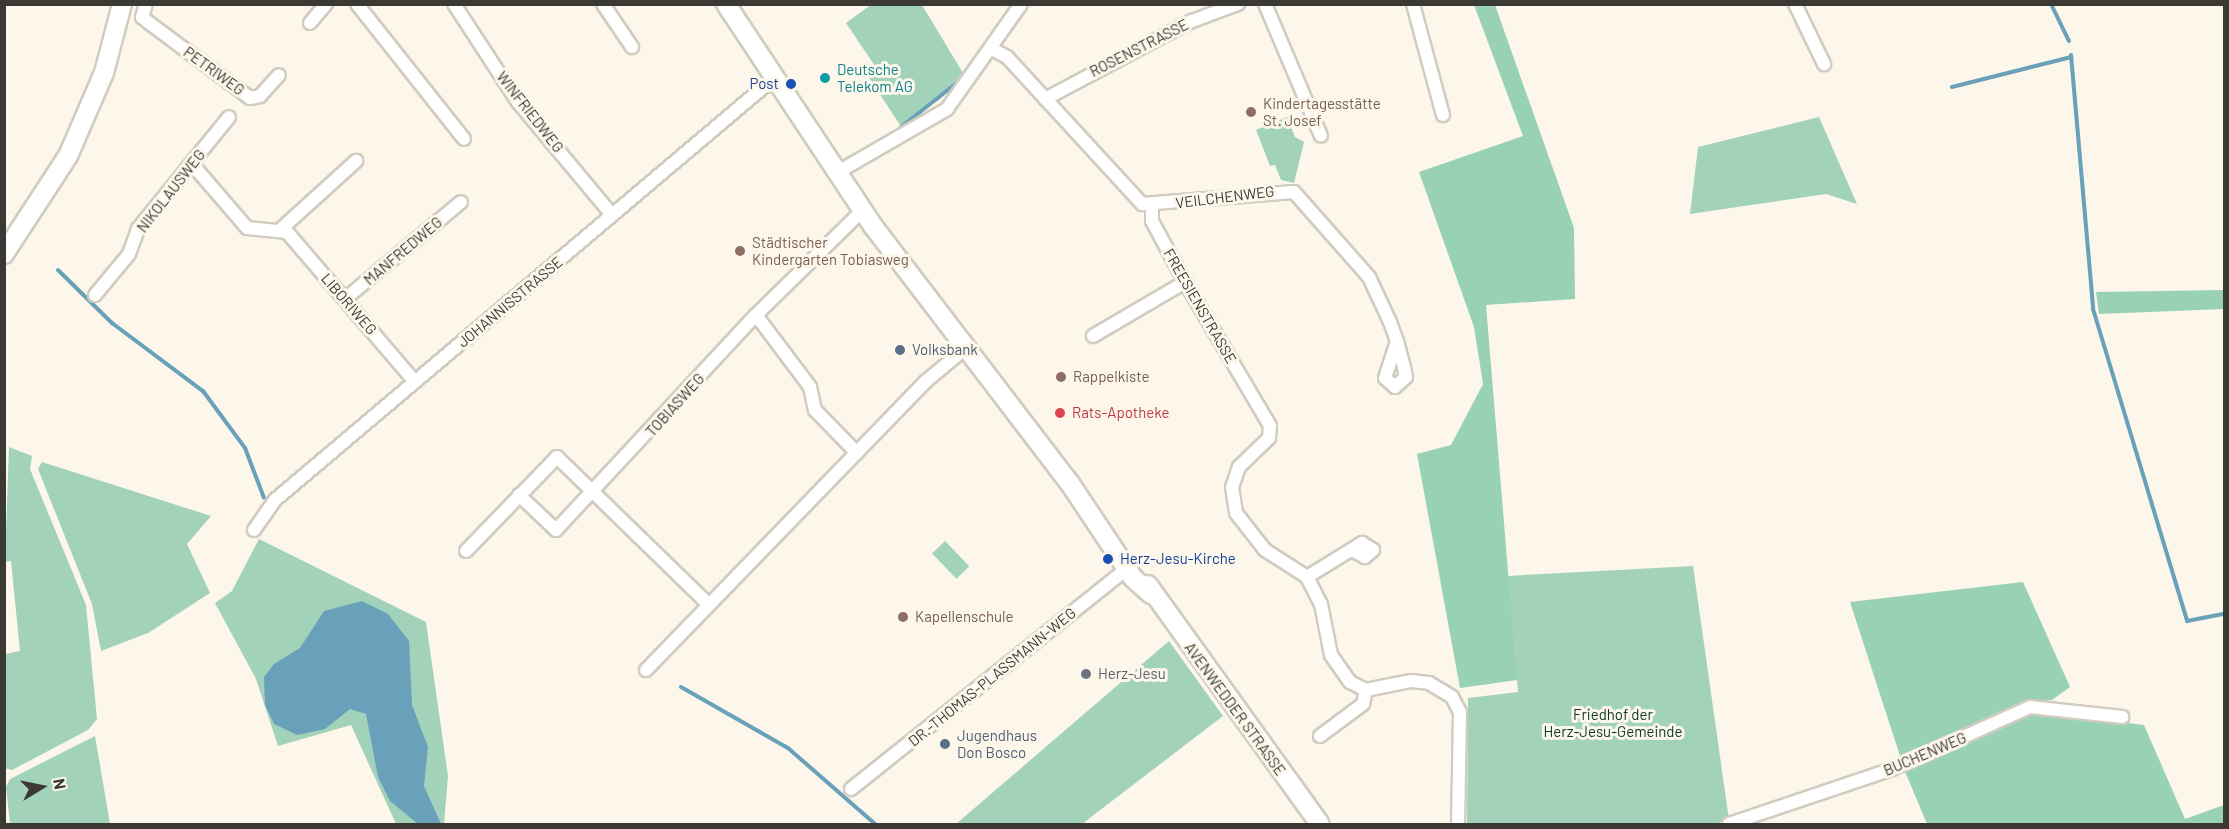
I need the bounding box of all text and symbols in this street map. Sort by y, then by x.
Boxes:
street label: ROSENSTRASSE [1087,15,1191,81]
street label: PETRIWEG [180,43,248,99]
place label: Deutsche Telekom AG [837,60,913,95]
street label: WINFRIEDWEG [493,68,567,156]
marker: Deutsche Telekom AG [818,71,832,85]
place label: Post [750,75,779,93]
marker: Post [784,77,798,91]
place label: Kindertagesstätte St. Josef [1263,94,1381,129]
marker: Kindertagesstätte St. Josef [1244,105,1258,119]
street label: NIKOLAUSWEG [133,146,209,236]
street label: VEILCHENWEG [1175,182,1275,212]
street label: MANFREDWEG [360,213,446,289]
place label: Städtischer Kindergarten Tobiasweg [752,233,909,268]
marker: Städtischer Kindergarten Tobiasweg [733,244,747,258]
street label: FREESIENSTRASSE [1160,245,1240,367]
street label: JOHANNISSTRASSE [454,253,566,351]
street label: LIBORIWEG [317,270,381,338]
place label: Volksbank [912,341,978,359]
marker: Volksbank [893,343,907,357]
place label: Rappelkiste [1073,368,1150,386]
street label: TOBIASWEG [642,370,708,440]
marker: Rappelkiste [1054,370,1068,384]
place label: Rats-Apotheke [1072,404,1169,422]
marker: Rats-Apotheke [1053,406,1067,420]
place label: Herz-Jesu-Kirche [1120,550,1236,568]
marker: Herz-Jesu-Kirche [1101,552,1115,566]
street label: DR.-THOMAS-PLASSMANN-WEG [905,604,1079,750]
place label: Kapellenschule [915,608,1014,626]
marker: Kapellenschule [896,610,910,624]
street label: AVENWEDDER STRASSE [1181,639,1289,779]
place label: Herz-Jesu [1098,665,1166,683]
marker: Herz-Jesu [1079,667,1093,681]
park label: Friedhof der Herz-Jesu-Gemeinde [1543,705,1683,740]
place label: Jugendhaus Don Bosco [957,726,1037,761]
street label: BUCHENWEG [1881,728,1969,780]
marker: Jugendhaus Don Bosco [938,737,952,751]
north arrow [12,757,72,817]
text: N [50,777,70,791]

